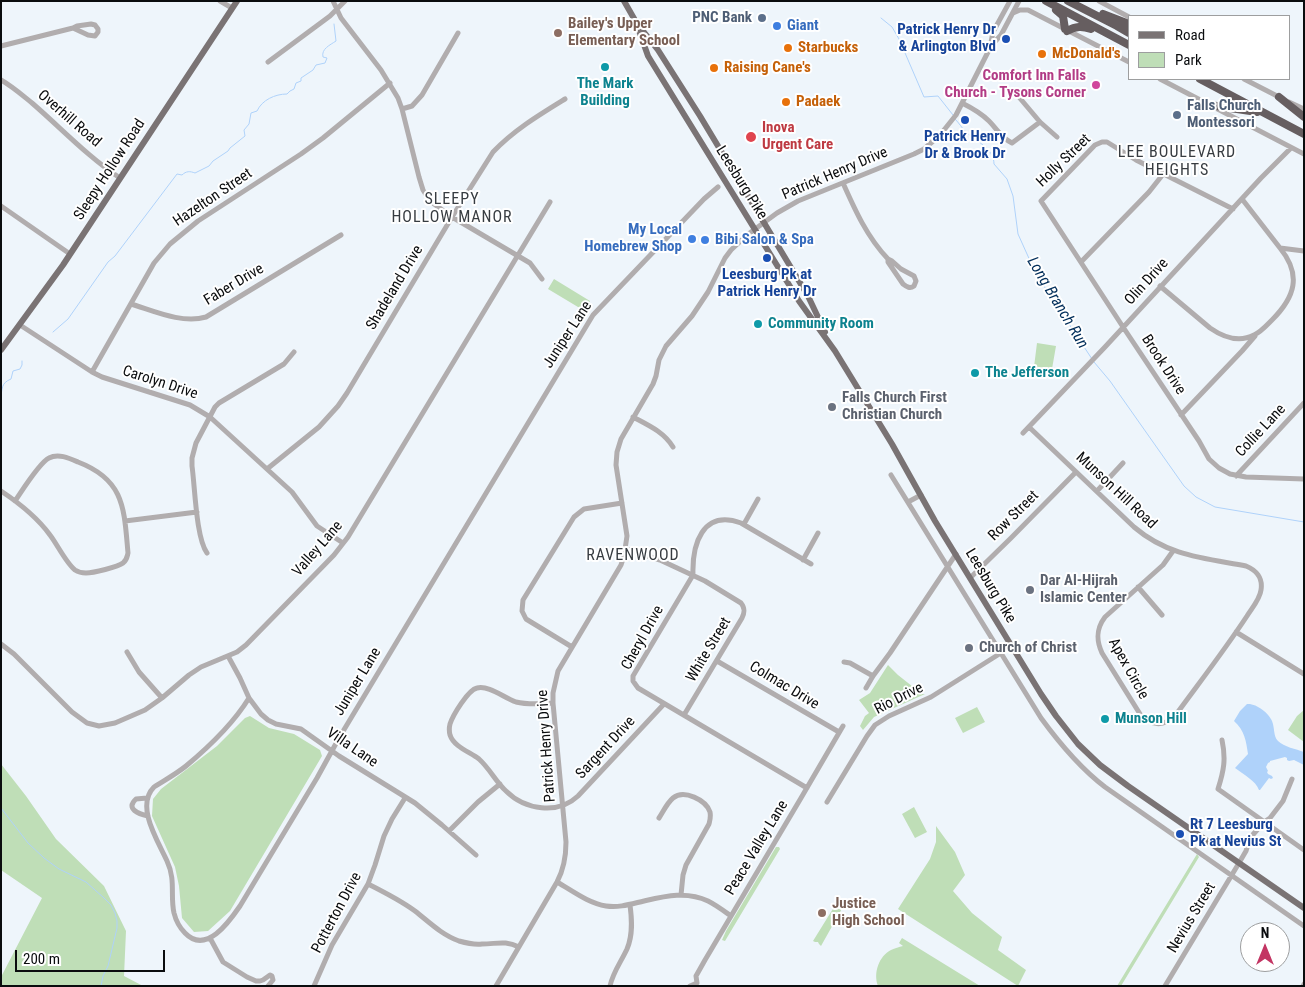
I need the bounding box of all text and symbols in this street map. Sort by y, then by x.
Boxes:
place label: PNC Bank [692,9,752,27]
marker: PNC Bank [756,12,768,24]
place label: Bailey's Upper Elementary School [568,15,680,50]
legend [1128,15,1290,80]
place label: Giant [787,17,819,35]
marker: Giant [771,20,783,32]
place label: Patrick Henry Dr & Arlington Blvd [897,21,996,56]
text: Road [1175,26,1205,44]
marker: Bailey's Upper Elementary School [552,27,564,39]
marker: Patrick Henry Dr & Arlington Blvd [1000,33,1012,45]
place label: Starbucks [798,39,858,57]
marker: Starbucks [782,42,794,54]
place label: McDonald's [1052,45,1120,63]
marker: McDonald's [1036,48,1048,60]
text: Park [1175,51,1202,69]
place label: Raising Cane's [724,59,811,77]
marker: The Mark Building [599,61,611,73]
marker: Raising Cane's [708,62,720,74]
place label: Comfort Inn Falls Church - Tysons Corner [945,67,1086,102]
place label: The Mark Building [577,75,633,110]
marker: Comfort Inn Falls Church - Tysons Corner [1090,79,1102,91]
street label: Overhill Road [34,87,104,151]
place label: Padaek [796,93,840,111]
marker: Padaek [780,96,792,108]
place label: Falls Church Montessori [1187,97,1261,132]
marker: Falls Church Montessori [1171,109,1183,121]
marker: Patrick Henry Dr & Brook Dr [959,114,971,126]
street label: Sleepy Hollow Road [71,116,149,224]
place label: Inova Urgent Care [762,119,833,154]
place label: Patrick Henry Dr & Brook Dr [924,128,1006,163]
marker: Inova Urgent Care [744,130,758,144]
street label: Holly Street [1033,131,1095,191]
street label: Leesburg Pike [711,143,771,223]
district label: LEE BOULEVARD HEIGHTS [1116,143,1238,181]
street label: Patrick Henry Drive [780,144,890,204]
street label: Hazelton Street [170,165,256,231]
district label: SLEEPY HOLLOW MANOR [390,190,514,228]
place label: My Local Homebrew Shop [584,221,682,256]
place label: Bibi Salon & Spa [715,231,814,249]
marker: My Local Homebrew Shop [686,233,698,245]
marker: Bibi Salon & Spa [699,234,711,246]
street label: Shadeland Drive [363,242,427,334]
marker: Leesburg Pk at Patrick Henry Dr [761,252,773,264]
water label: Long Branch Run [1022,254,1092,352]
street label: Olin Drive [1121,255,1173,309]
street label: Faber Drive [201,260,267,310]
place label: Leesburg Pk at Patrick Henry Dr [718,266,816,301]
street label: Juniper Lane [540,298,596,372]
place label: Community Room [768,315,874,333]
marker: Community Room [752,318,764,330]
street label: Brook Drive [1137,332,1189,398]
street label: Carolyn Drive [120,362,200,404]
place label: The Jefferson [985,364,1069,382]
marker: The Jefferson [969,367,981,379]
place label: Falls Church First Christian Church [842,389,947,424]
marker: Falls Church First Christian Church [826,401,838,413]
street label: Collie Lane [1232,401,1290,461]
street label: Munson Hill Road [1072,449,1160,533]
street label: Row Street [985,487,1043,545]
street label: Valley Lane [289,518,347,580]
district label: RAVENWOOD [585,546,681,566]
street label: Leesburg Pike [961,546,1019,626]
place label: Dar Al-Hijrah Islamic Center [1040,572,1127,607]
marker: Dar Al-Hijrah Islamic Center [1024,584,1036,596]
street label: Cheryl Drive [618,603,668,673]
street label: White Street [683,614,735,686]
street label: Apex Circle [1104,635,1152,703]
place label: Church of Christ [979,639,1077,657]
marker: Church of Christ [963,642,975,654]
street label: Juniper Lane [331,645,385,719]
street label: Colmac Drive [746,658,822,714]
street label: Rio Drive [872,679,926,719]
street label: Patrick Henry Drive [534,689,560,803]
place label: Munson Hill [1115,710,1187,728]
street label: Sargent Drive [573,713,639,783]
marker: Munson Hill [1099,713,1111,725]
street label: Villa Lane [323,724,381,772]
street label: Peace Valley Lane [722,797,792,899]
place label: Rt 7 Leesburg Pk at Nevius St [1190,816,1281,851]
marker: Rt 7 Leesburg Pk at Nevius St [1174,828,1186,840]
street label: Potterton Drive [308,869,366,957]
street label: Nevius Street [1164,880,1220,956]
place label: Justice High School [832,895,904,930]
marker: Justice High School [816,907,828,919]
north arrow [1240,922,1290,972]
text: N [1261,925,1269,941]
scale bar [18,940,168,972]
text: 200 m [23,950,60,968]

